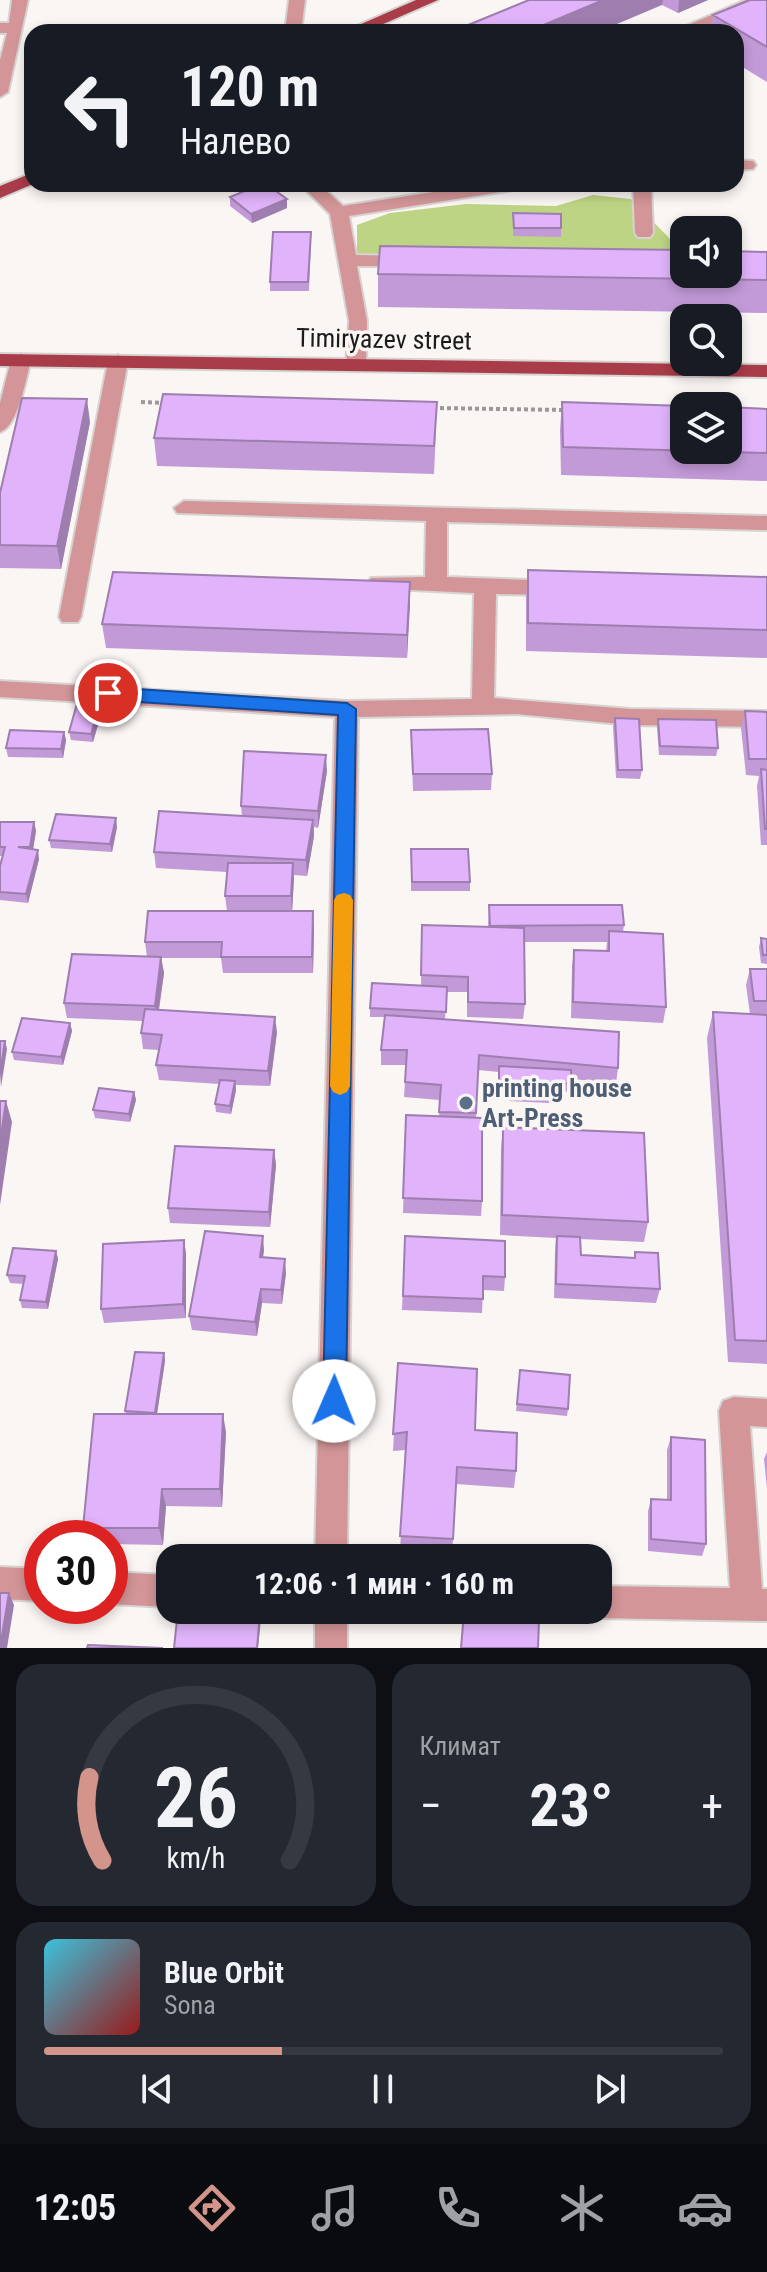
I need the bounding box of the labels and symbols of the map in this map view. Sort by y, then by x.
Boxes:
street label: Timiryazev street [296,322,472,356]
pin [74,659,142,727]
place label: printing house Art-Press [482,1073,632,1133]
marker: printing house Art-Press [457,1094,475,1112]
position arrow [292,1359,376,1443]
speed limit sign: 30 [24,1520,128,1624]

